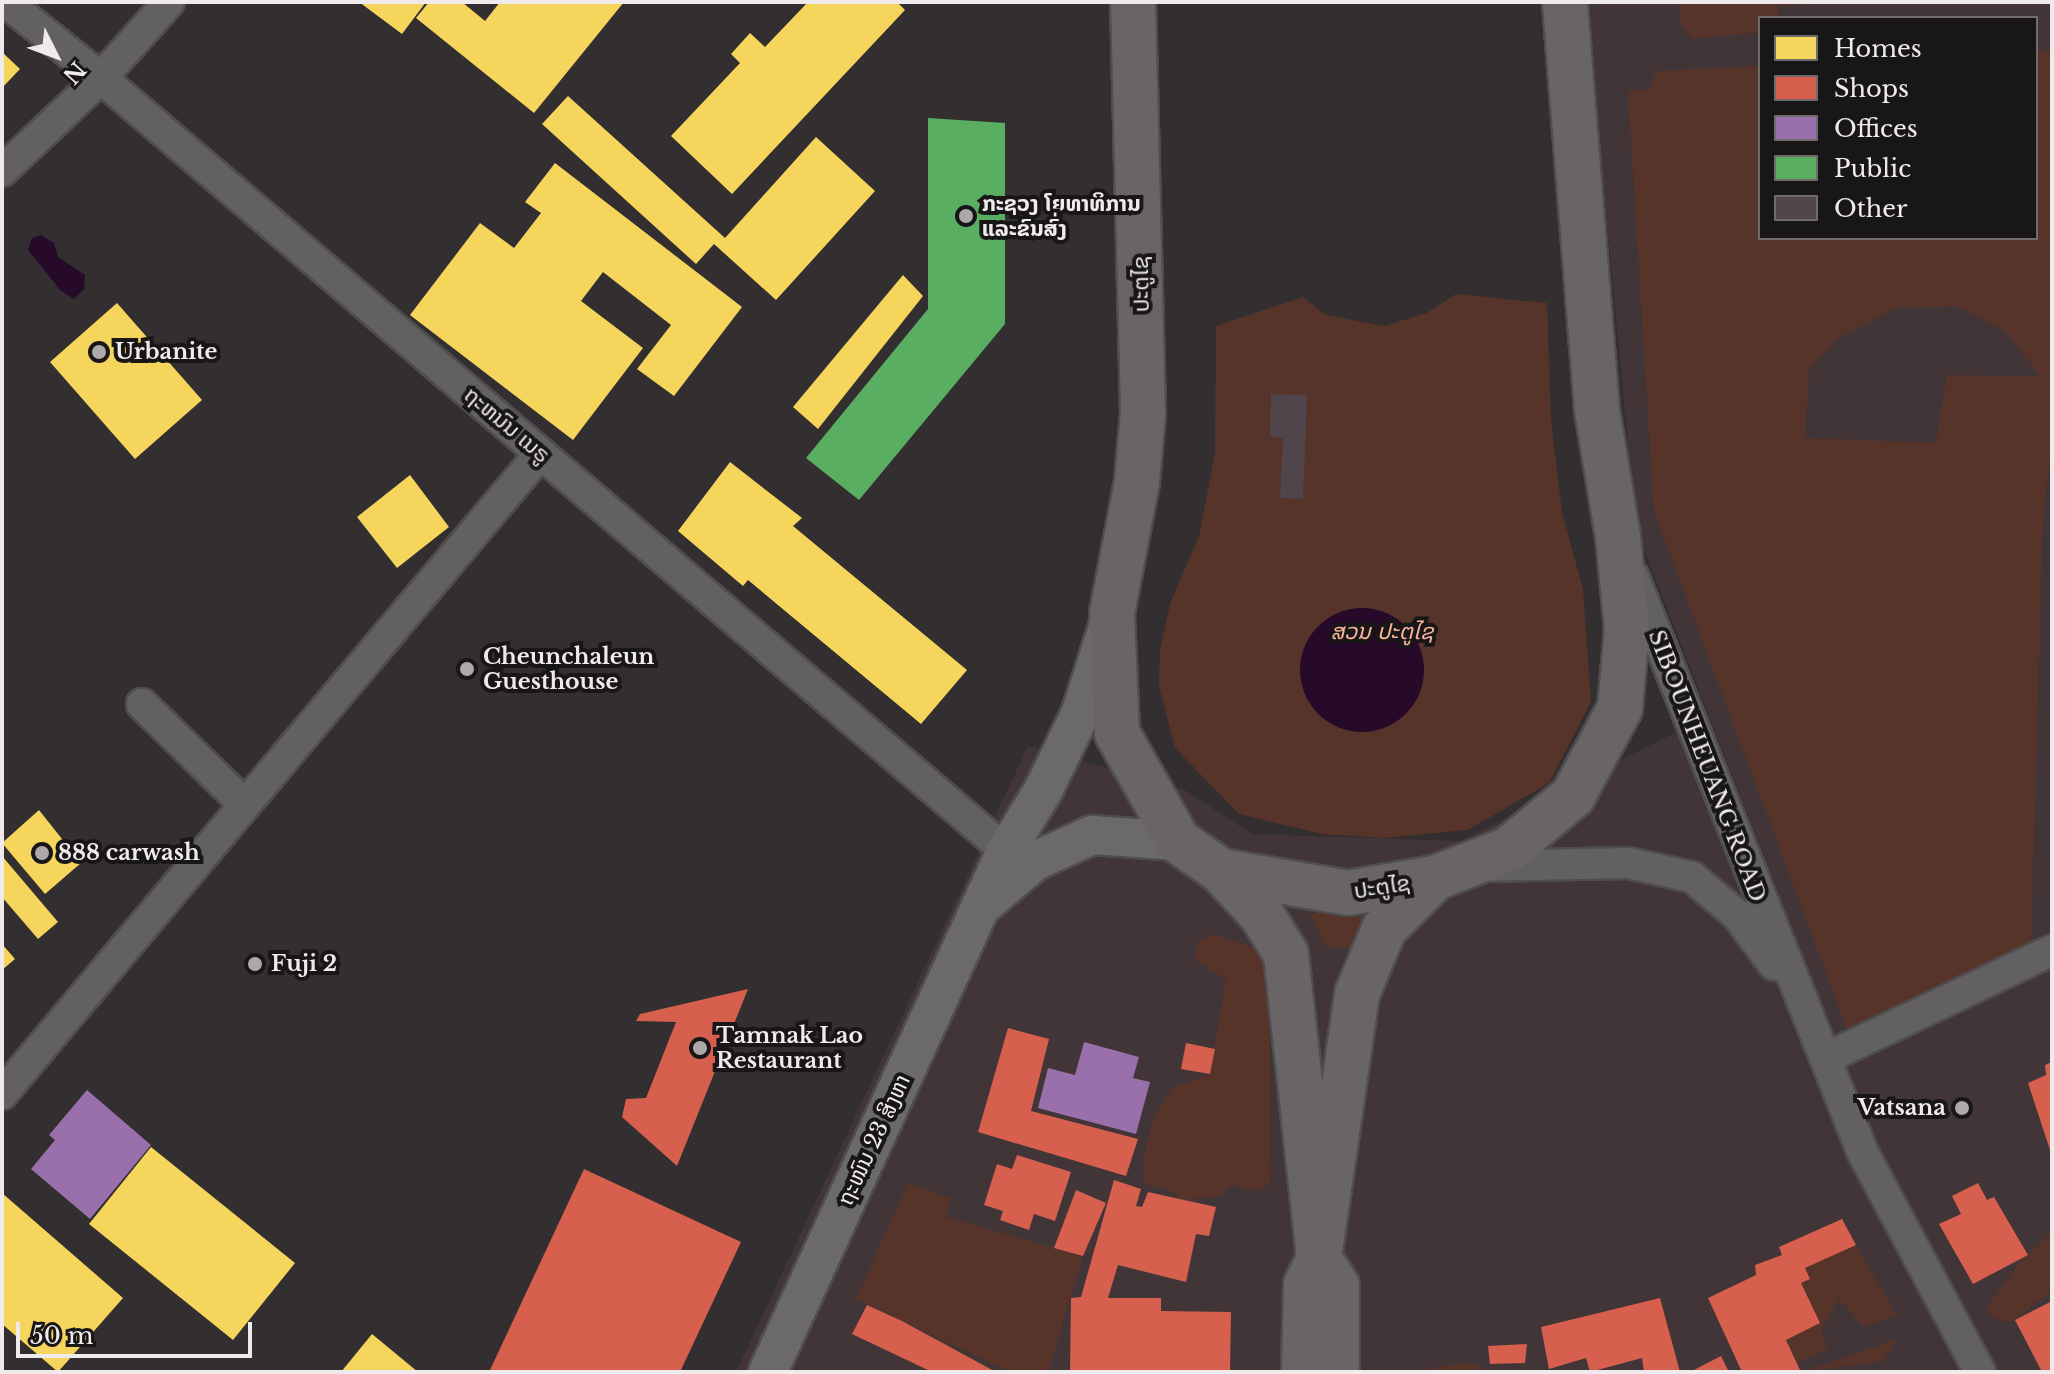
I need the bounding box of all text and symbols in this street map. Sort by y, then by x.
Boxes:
north arrow [16,16,96,96]
legend [1758,16,2038,240]
text: Homes [1834,34,1922,63]
text: N [57,56,91,89]
text: Shops [1834,74,1909,103]
text: Offices [1834,114,1918,143]
text: Public [1834,154,1911,183]
place label: ກະຊວງ ໂຍທາທິການ ແລະຂົນສົ່ງ [982,190,1141,242]
text: Other [1834,194,1908,223]
marker: ກະຊວງ ໂຍທາທິການ ແລະຂົນສົ່ງ [957,207,975,225]
street label: ປະຕູໄຊ [1127,255,1155,313]
place label: Urbanite [115,339,217,365]
marker: Urbanite [90,343,108,361]
street label: ຖະຫນົນ ເນຣູ [459,381,555,469]
park label: ສວນ ປະຕູໄຊ [1330,619,1434,645]
street label: SIBOUNHEUANG ROAD [1643,626,1771,906]
place label: Cheunchaleun Guesthouse [483,643,654,694]
marker: Cheunchaleun Guesthouse [458,660,476,678]
place label: 888 carwash [58,840,200,866]
marker: 888 carwash [33,844,51,862]
street label: ປະຕູໄຊ [1352,870,1412,904]
place label: Fuji 2 [271,951,337,977]
marker: Fuji 2 [246,955,264,973]
place label: Tamnak Lao Restaurant [716,1022,863,1074]
marker: Tamnak Lao Restaurant [691,1039,709,1057]
street label: ຖະໜົນ 23 ສິງຫາ [832,1070,916,1210]
place label: Vatsana [1858,1095,1946,1121]
marker: Vatsana [1953,1099,1971,1117]
scale bar [20,1306,256,1356]
text: 50 m [30,1321,93,1350]

